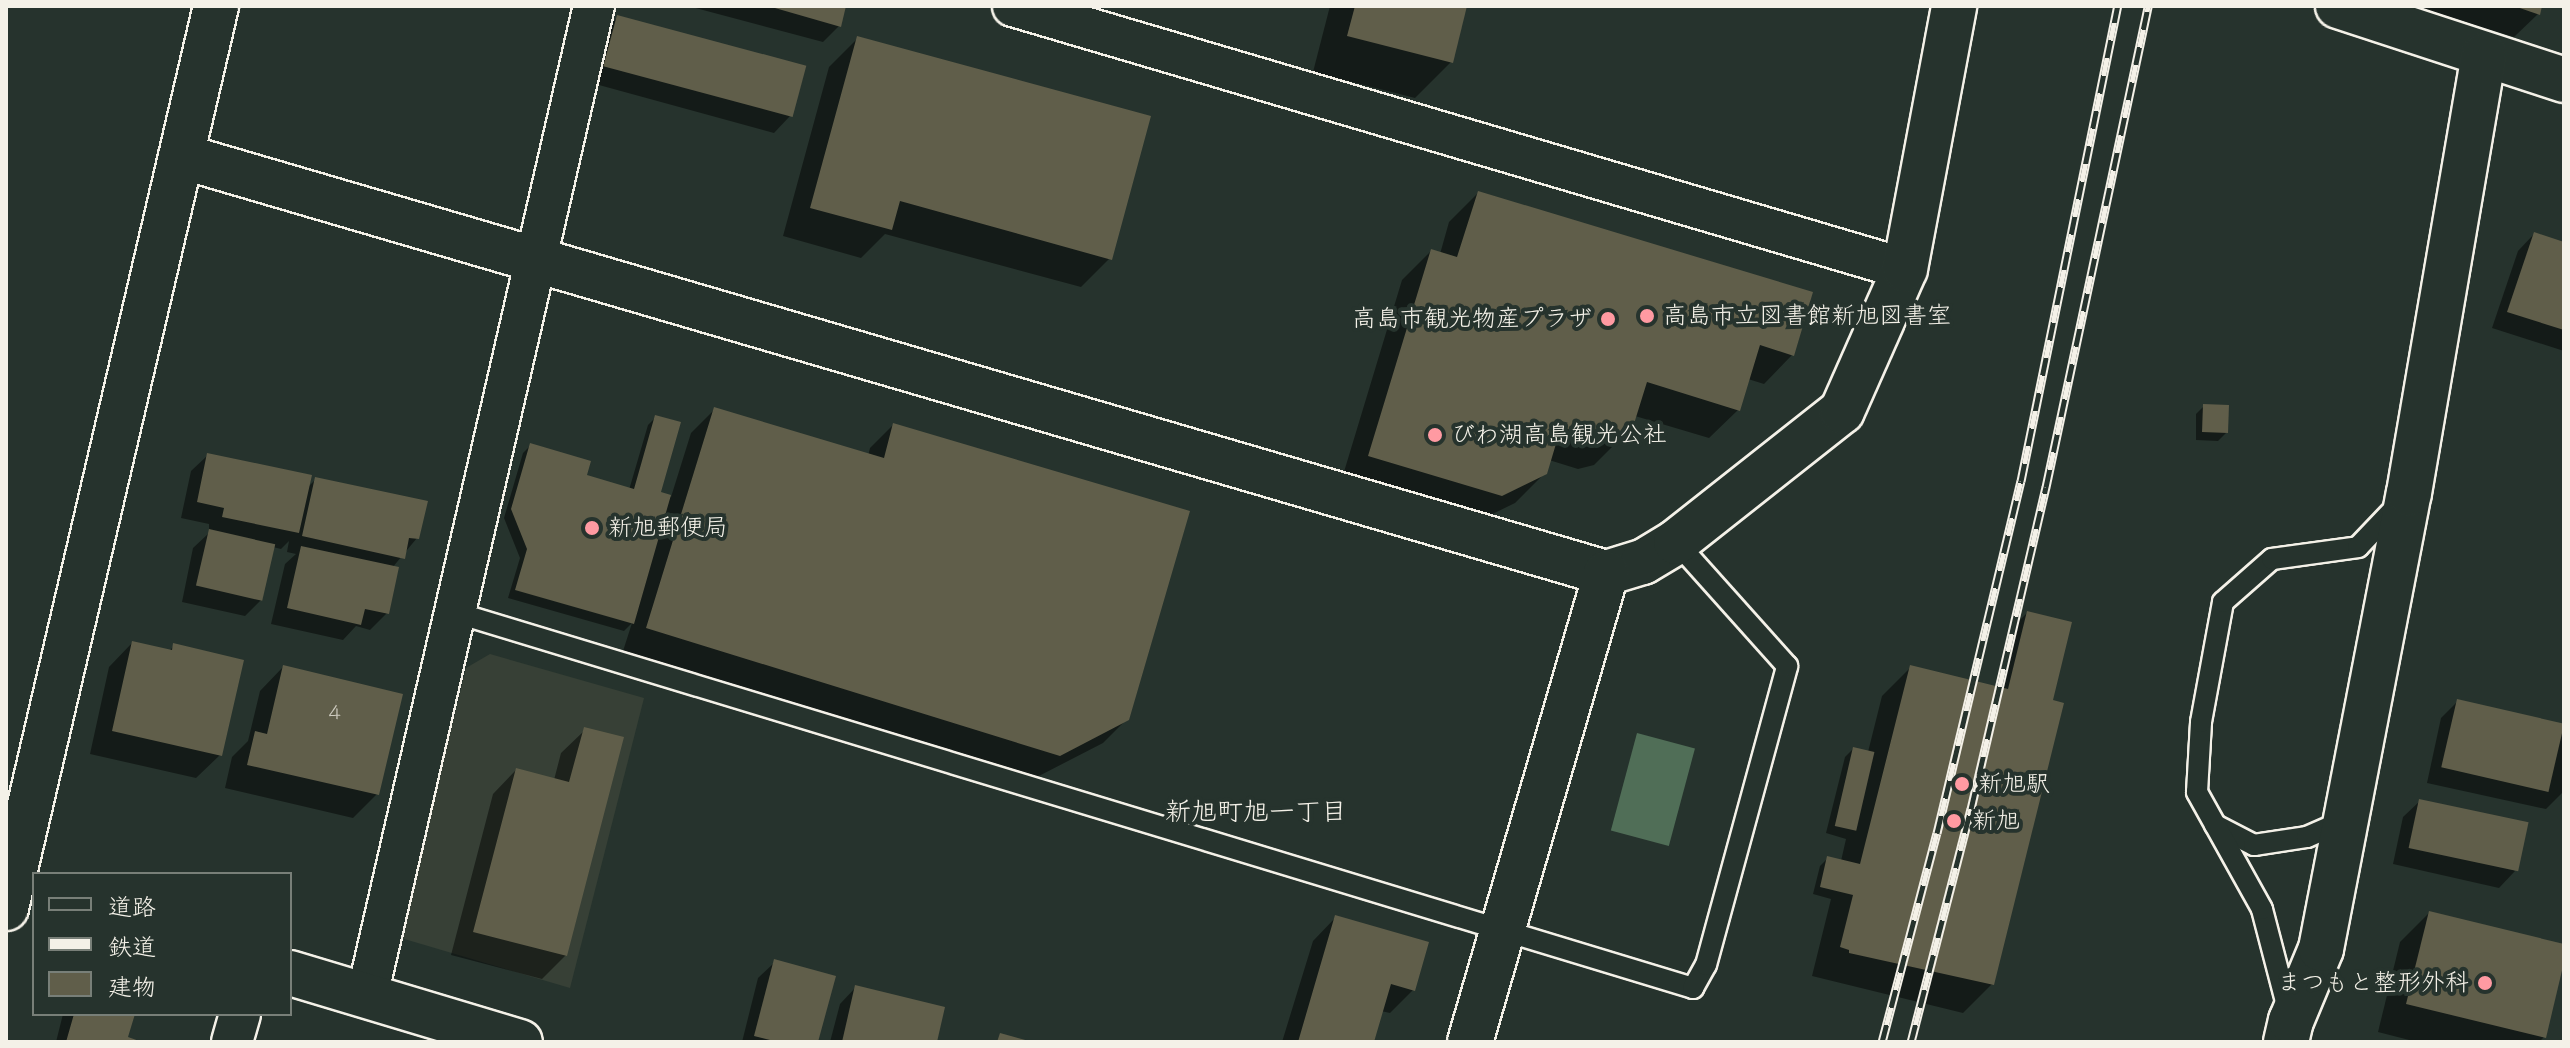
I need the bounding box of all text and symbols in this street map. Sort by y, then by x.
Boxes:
place label: 高島市立図書館新旭図書室 [1663,302,1951,330]
place label: 高島市観光物産プラザ [1352,305,1592,333]
marker: 高島市立図書館新旭図書室 [1638,307,1656,325]
marker: 高島市観光物産プラザ [1599,310,1617,328]
place label: びわ湖高島観光公社 [1451,421,1667,449]
marker: びわ湖高島観光公社 [1426,426,1444,444]
place label: 新旭郵便局 [608,514,728,542]
marker: 新旭郵便局 [583,519,601,537]
house number: ４ [325,700,345,724]
place label: 新旭駅 [1978,770,2050,798]
marker: 新旭駅 [1953,775,1971,793]
district label: 新旭町旭一丁目 [1165,797,1347,829]
place label: 新旭 [1972,807,2020,835]
marker: 新旭 [1943,810,1965,832]
legend [32,872,292,1016]
text: 道路 [108,893,156,922]
text: 鉄道 [108,933,156,962]
place label: まつもと整形外科 [2277,969,2469,997]
text: 建物 [108,973,156,1002]
marker: まつもと整形外科 [2476,974,2494,992]

